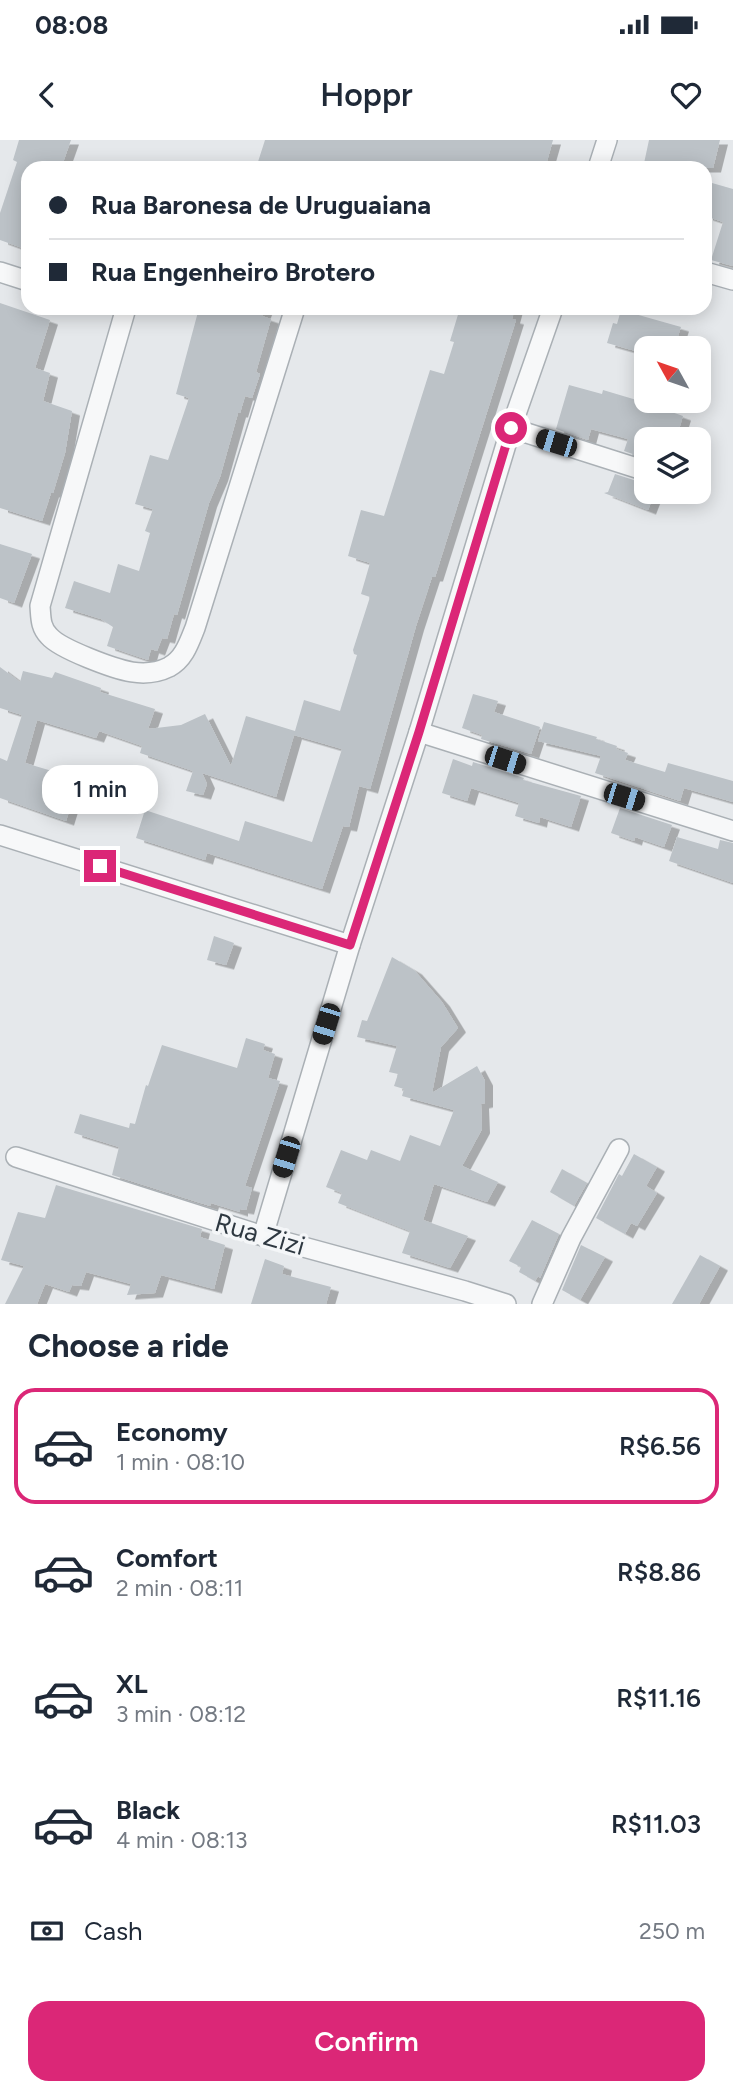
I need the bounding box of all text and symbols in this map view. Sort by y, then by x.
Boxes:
text: 08:08 [35,9,108,41]
icon: back [28,76,66,114]
text: Hoppr [320,76,413,114]
icon: heart [667,76,705,114]
text: Rua Baronesa de Uruguaiana [91,189,431,221]
text: Rua Engenheiro Brotero [91,256,375,288]
north arrow [634,336,710,413]
map controls [634,336,711,504]
route start [495,412,527,444]
car [533,427,580,459]
button: layers [634,427,711,504]
car [482,744,529,776]
callout: 1 min [42,764,158,814]
text: 1 min [73,775,127,803]
car [601,781,648,813]
route end [84,850,116,882]
car [310,1001,343,1047]
car [270,1134,303,1180]
street label: Rua Zizi [211,1206,309,1262]
text: Choose a ride [28,1327,229,1365]
icon: car [32,1415,95,1478]
text: Economy [116,1416,228,1448]
text: R$6.56 [619,1430,701,1462]
text: 1 min · 08:10 [116,1448,245,1476]
icon: car [32,1541,95,1604]
text: Comfort [116,1542,218,1574]
text: R$8.86 [617,1556,701,1588]
text: 2 min · 08:11 [116,1574,243,1602]
icon: car [32,1667,95,1730]
text: XL [116,1668,148,1700]
text: R$11.16 [616,1682,701,1714]
text: 3 min · 08:12 [116,1700,246,1728]
icon: car [32,1793,95,1856]
text: Black [116,1794,180,1826]
text: R$11.03 [611,1808,701,1840]
text: 4 min · 08:13 [116,1826,248,1854]
icon: cash [28,1912,66,1950]
text: Cash [84,1915,143,1947]
text: 250 m [639,1917,705,1945]
button: Confirm [28,2001,705,2081]

